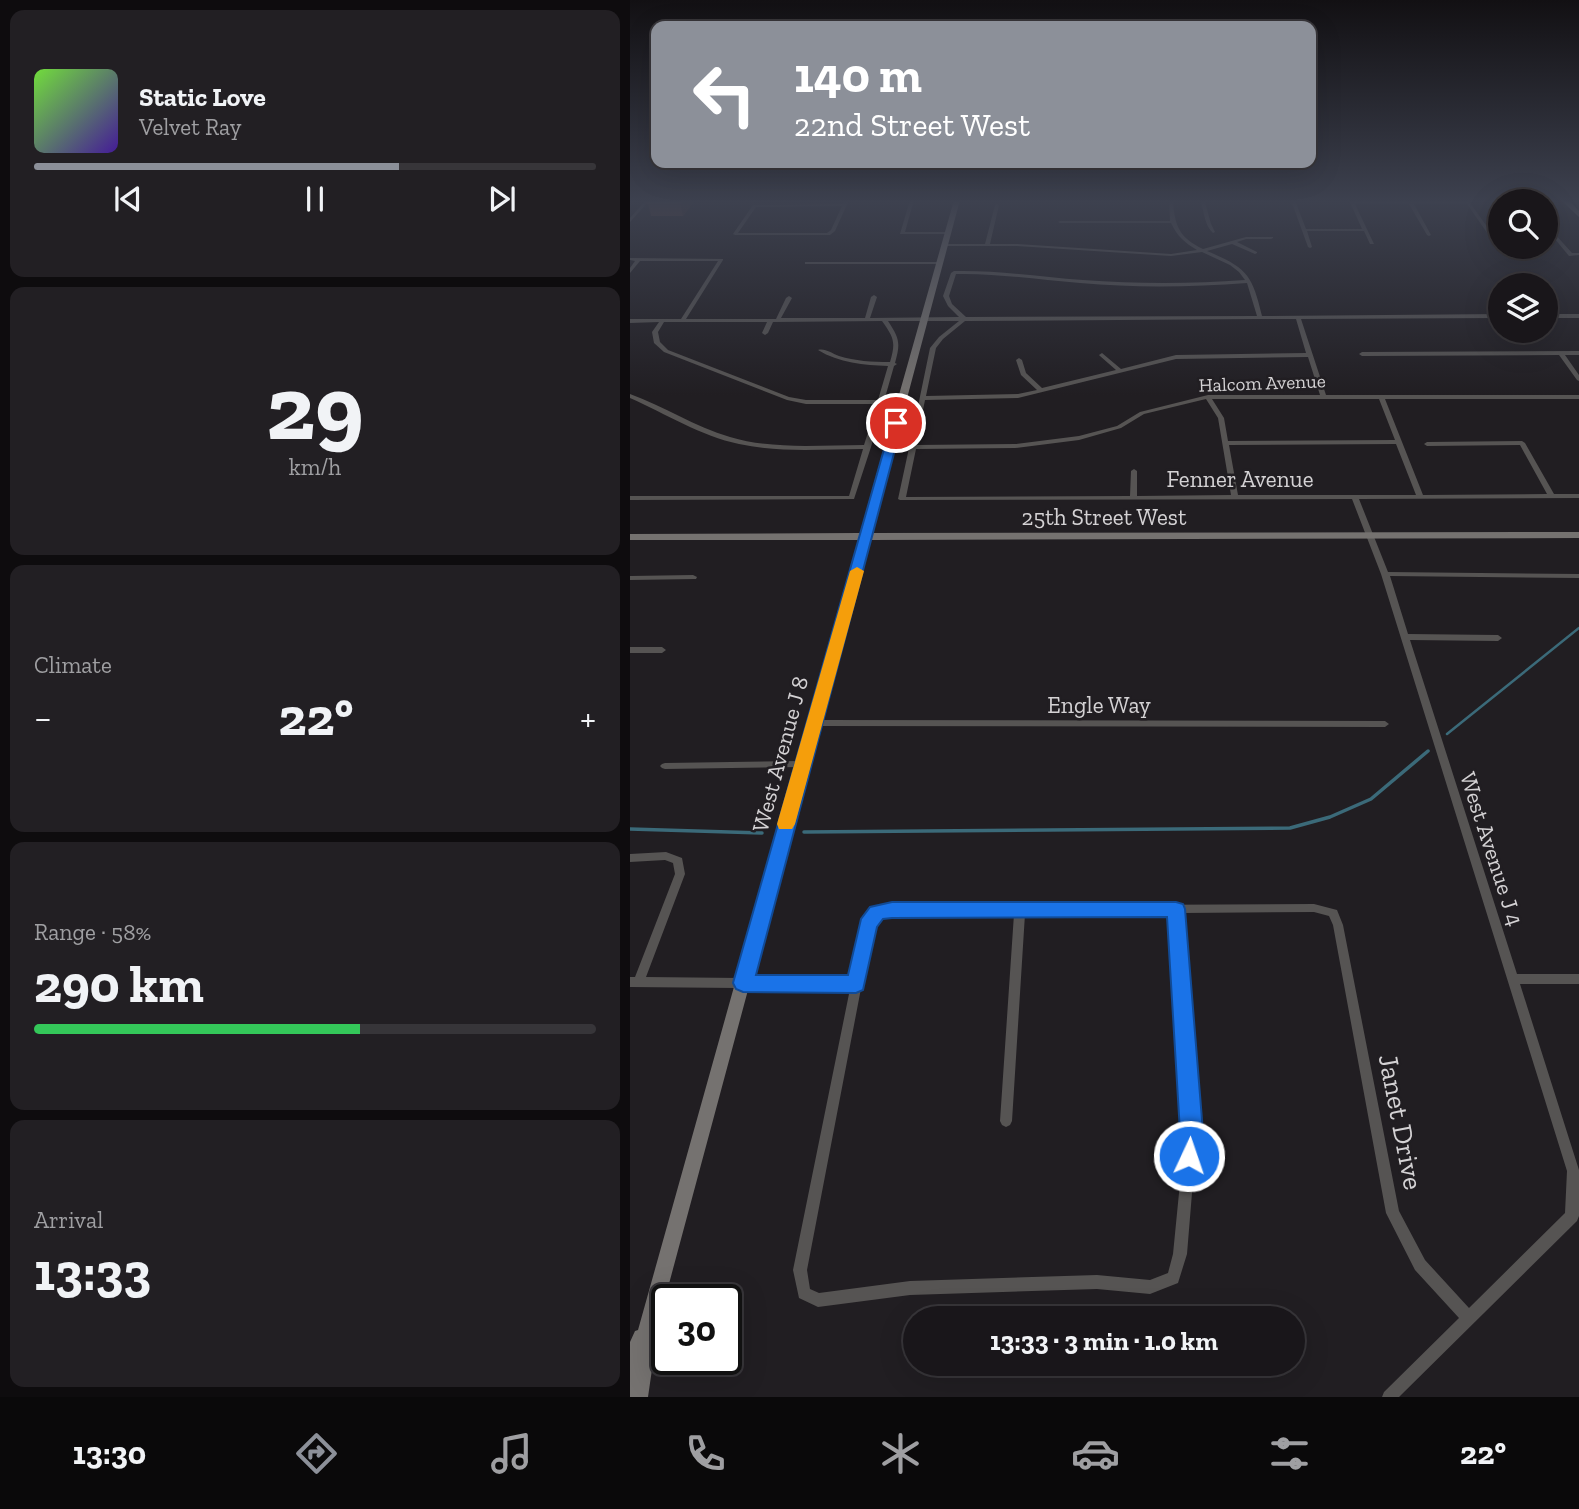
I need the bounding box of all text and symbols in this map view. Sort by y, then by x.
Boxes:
text: 140 m [794,46,922,105]
icon: left [679,49,770,140]
text: Static Love [139,81,266,113]
text: 22nd Street West [794,106,1030,144]
text: Velvet Ray [139,113,241,141]
icon: previous [109,180,147,218]
icon: pause [296,180,334,218]
icon: next [483,180,521,218]
map controls [1488,189,1558,343]
button: search [1488,189,1558,259]
button: layers [1488,273,1558,343]
text: 29 [266,353,364,462]
street label: Halcom Avenue [1198,369,1326,397]
pin [866,393,926,453]
icon: arrive [877,404,915,442]
text: km/h [289,453,341,481]
street label: Fenner Avenue [1166,465,1314,493]
street label: 25th Street West [1022,503,1187,531]
text: Climate [34,651,112,679]
street label: West Avenue J 8 [746,673,814,835]
text: 22° [279,686,353,748]
street label: Engle Way [1047,691,1151,719]
text: − [34,695,52,741]
text: + [580,695,596,741]
street label: West Avenue J 4 [1454,769,1530,929]
text: Range · 58% [34,918,151,946]
text: 290 km [34,953,204,1015]
street label: Janet Drive [1372,1051,1430,1193]
position arrow [1152,1119,1226,1193]
text: Arrival [34,1206,103,1234]
text: 13:33 [34,1241,151,1303]
speed limit sign: 30 [651,1284,742,1375]
text: 13:33 · 3 min · 1.0 km [990,1325,1218,1357]
icon: directions [292,1429,341,1478]
icon: music [487,1429,536,1478]
icon: phone [681,1429,730,1478]
icon: climate [876,1429,925,1478]
icon: car [1071,1429,1120,1478]
icon: filters [1265,1429,1314,1478]
text: 13:30 [73,1434,146,1472]
text: 22° [1460,1434,1506,1472]

